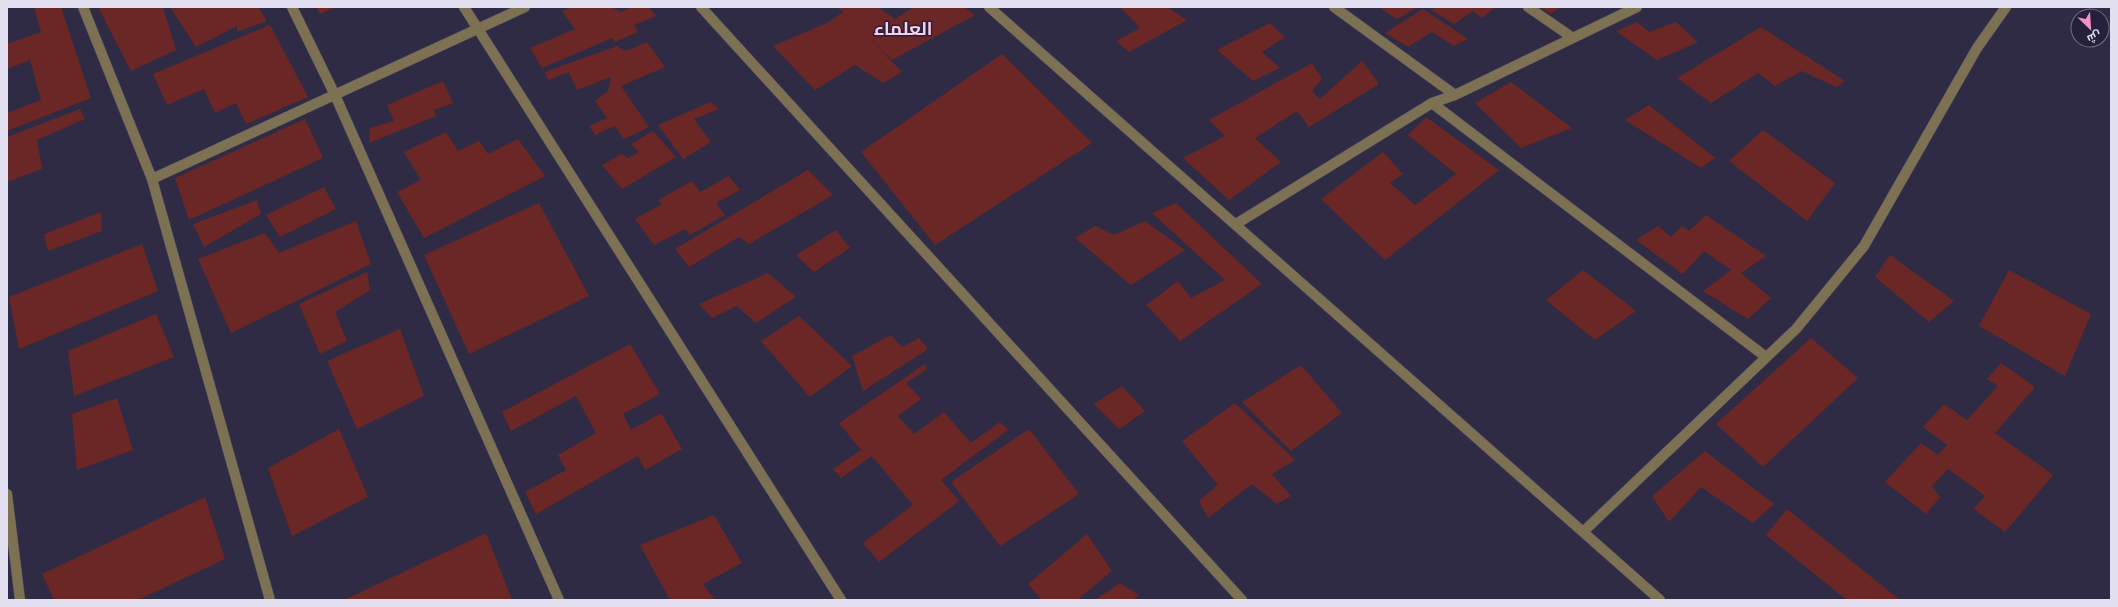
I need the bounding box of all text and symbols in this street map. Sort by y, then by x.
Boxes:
north arrow [2070,8,2110,48]
district label: العلماء [874,17,932,40]
text: ش [2085,28,2104,46]

